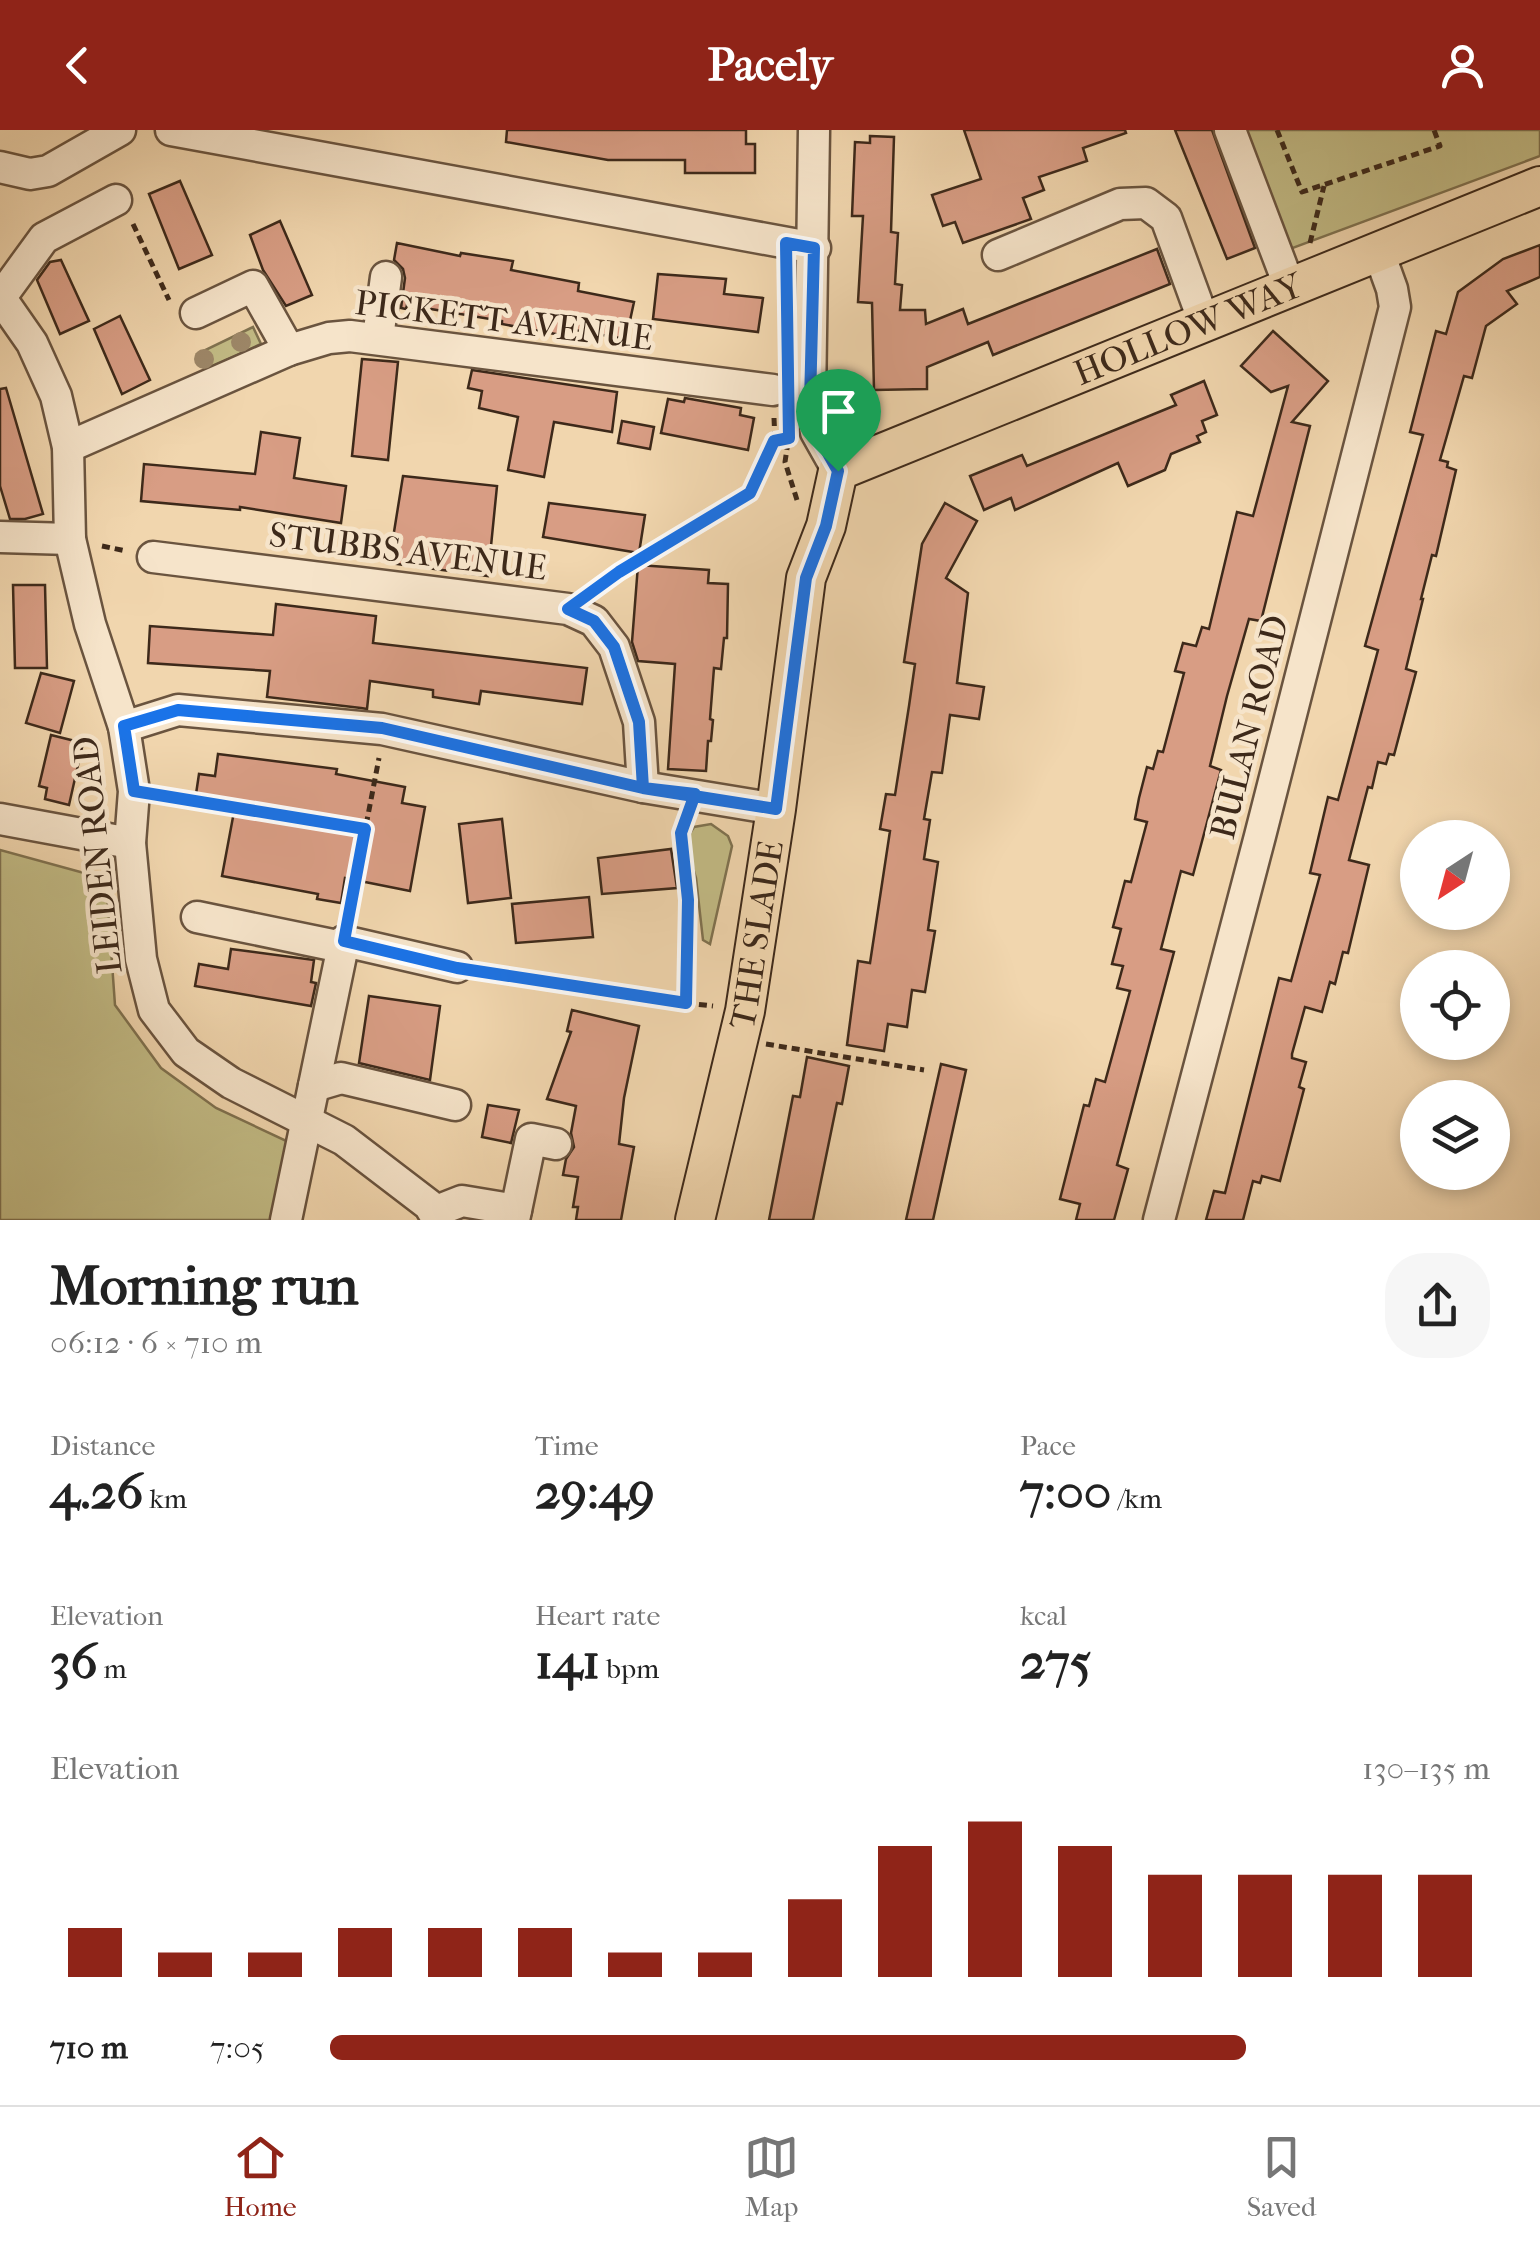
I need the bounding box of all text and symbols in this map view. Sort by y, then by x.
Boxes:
icon: back [50,38,105,93]
icon: person [1435,38,1490,93]
text: Pacely [708,39,832,92]
street label: HOLLOW WAY [1068,264,1310,394]
street label: PICKETT AVENUE [353,282,655,359]
pin [796,369,881,472]
icon: arrive [811,384,866,439]
street label: STUBBS AVENUE [267,514,549,589]
street label: BULAN ROAD [1202,611,1297,843]
street label: LEIDEN ROAD [65,734,130,976]
north arrow [1400,820,1510,930]
map controls [1400,820,1510,1190]
street label: THE SLADE [721,838,792,1033]
button: locate [1400,950,1510,1060]
button: layers [1400,1080,1510,1190]
button: share [1385,1253,1490,1358]
text: Morning run [50,1254,358,1318]
text: 06:12 · 6 × 710 m [50,1324,262,1361]
text: Distance [50,1429,155,1462]
text: Time [535,1429,599,1462]
text: Pace [1020,1429,1076,1462]
text: 4.26 [50,1462,143,1521]
text: 29:49 [535,1462,655,1521]
text: 7:00 [1020,1462,1111,1521]
text: km [143,1482,187,1515]
text: /km [1111,1482,1162,1515]
text: Elevation [50,1599,163,1632]
text: Heart rate [535,1599,660,1632]
text: kcal [1020,1599,1067,1632]
text: 36 [50,1632,98,1691]
text: 141 [535,1632,600,1691]
text: 275 [1020,1632,1091,1691]
text: m [98,1652,127,1685]
text: bpm [600,1652,659,1685]
text: Elevation [50,1750,179,1787]
text: 130–135 m [1362,1750,1490,1787]
text: 710 m [50,2029,128,2066]
text: 7:05 [210,2029,265,2066]
tab: Home [224,2130,297,2223]
tab: Map [744,2130,799,2223]
tab: Saved [1247,2130,1316,2223]

